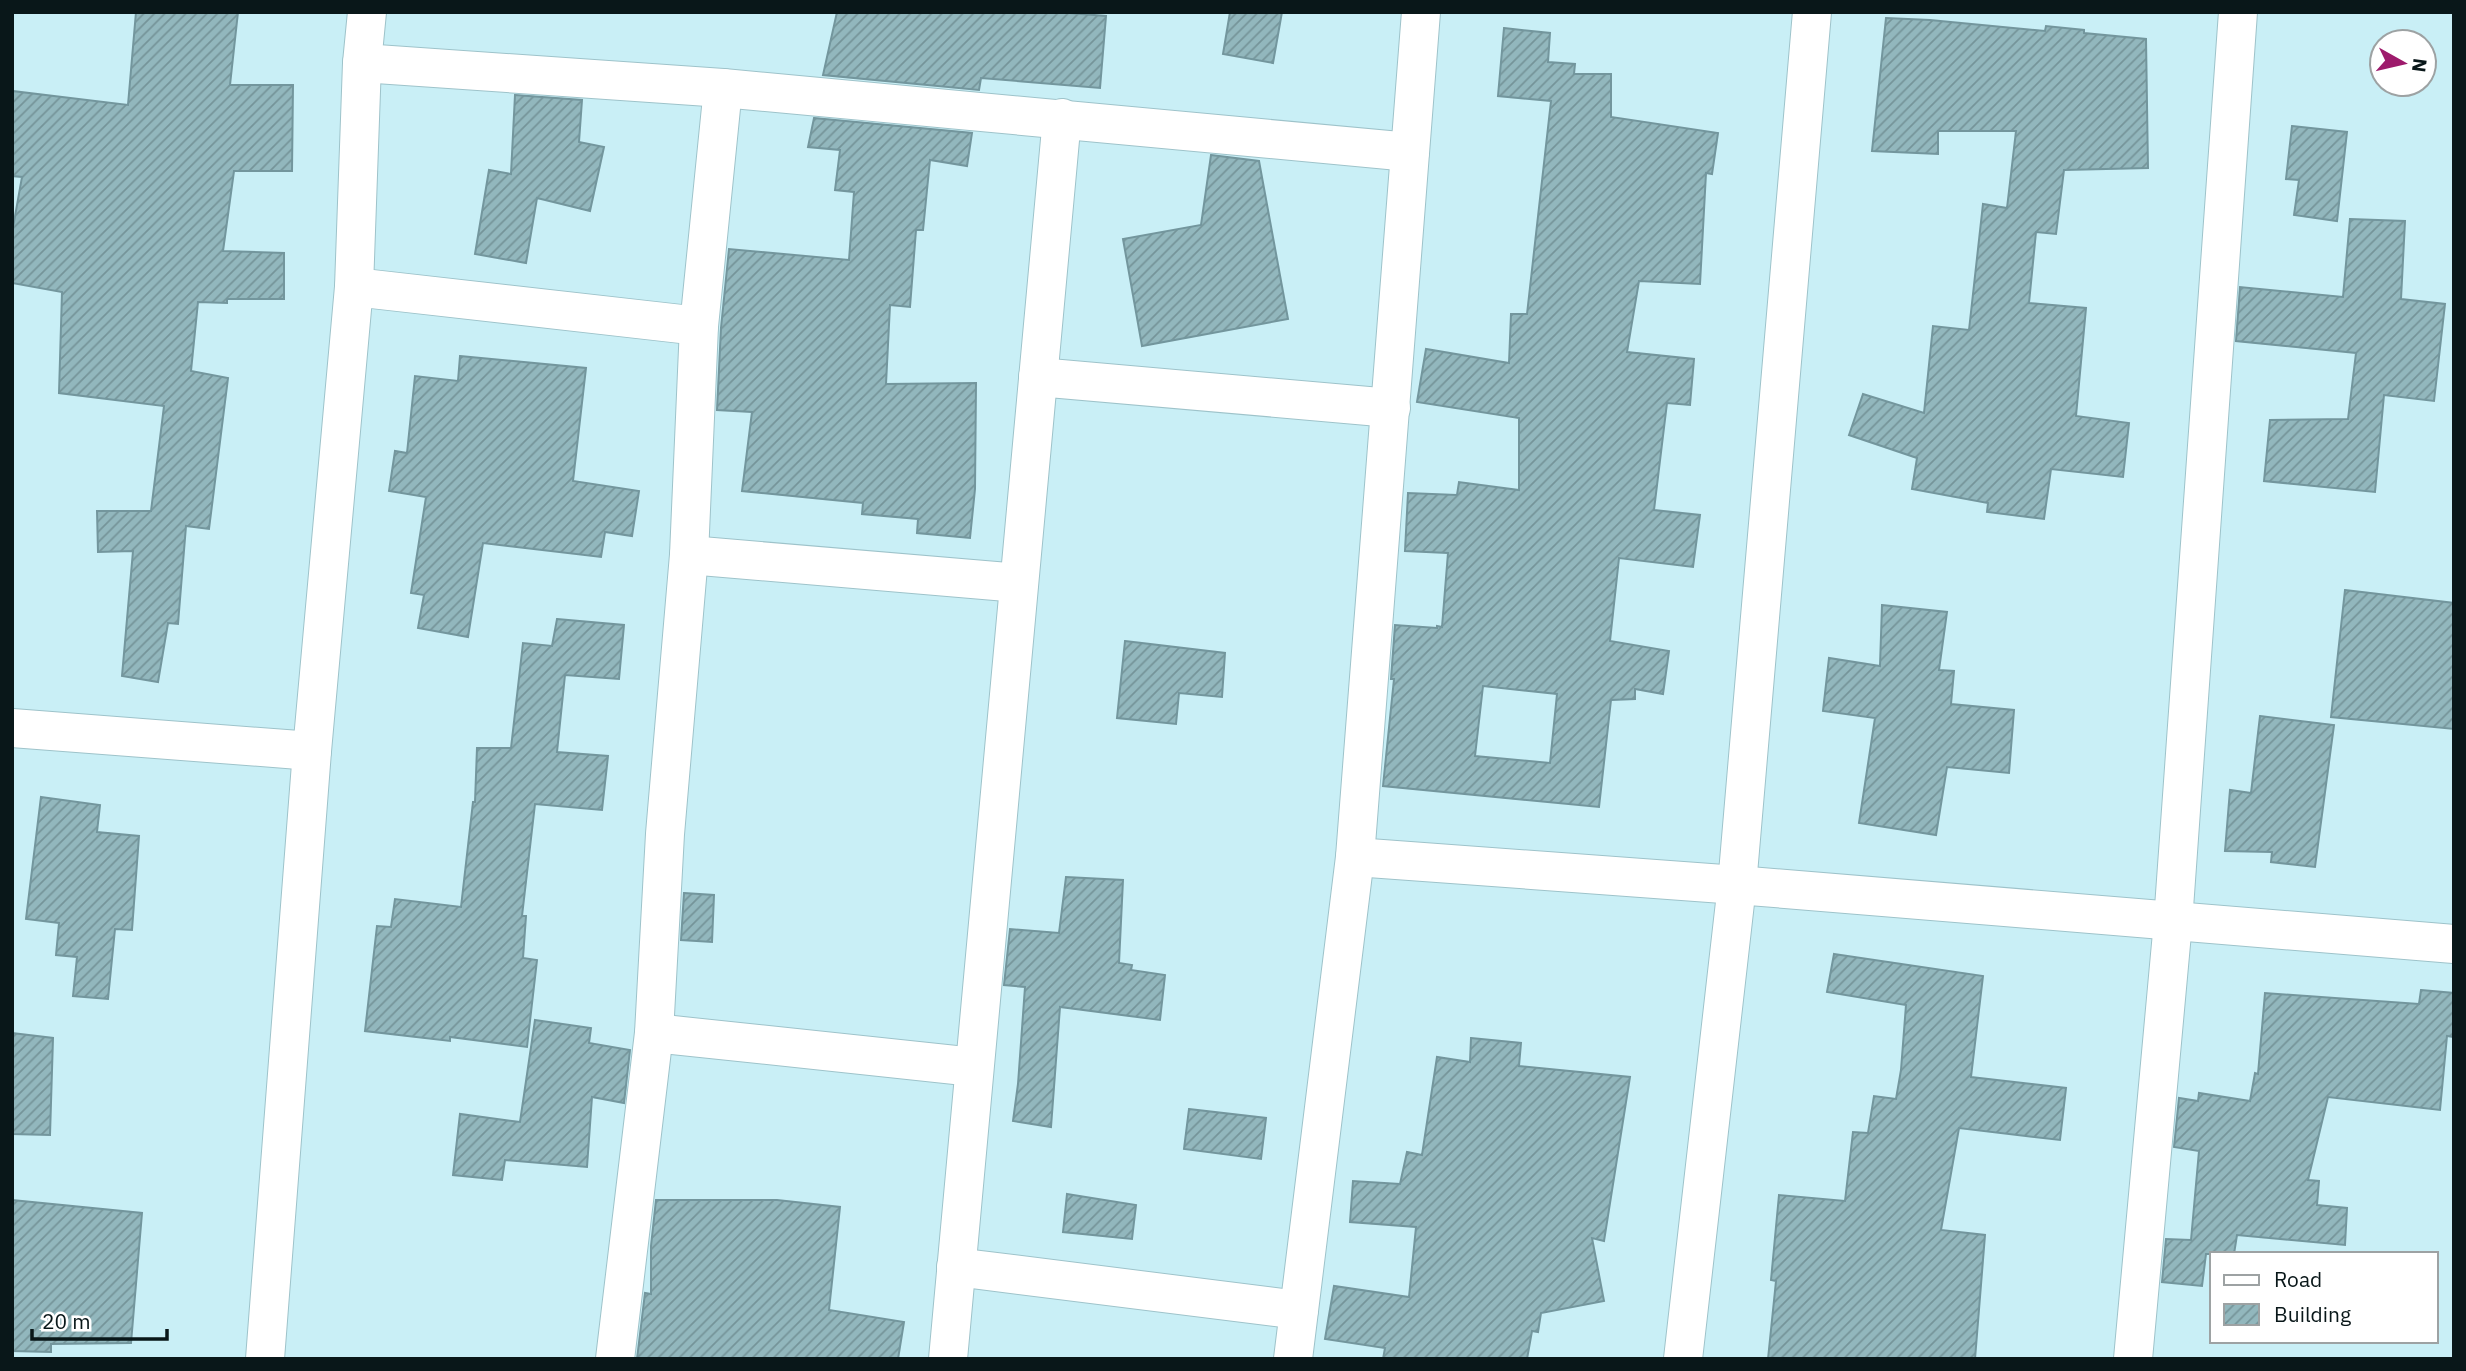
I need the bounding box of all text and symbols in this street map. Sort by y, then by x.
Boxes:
north arrow [2368,28,2438,98]
text: N [2407,57,2433,74]
legend [2210,1252,2438,1343]
text: Road [2274,1265,2322,1293]
scale bar [32,1298,166,1342]
text: Building [2274,1300,2351,1328]
text: 20 m [42,1307,91,1335]

